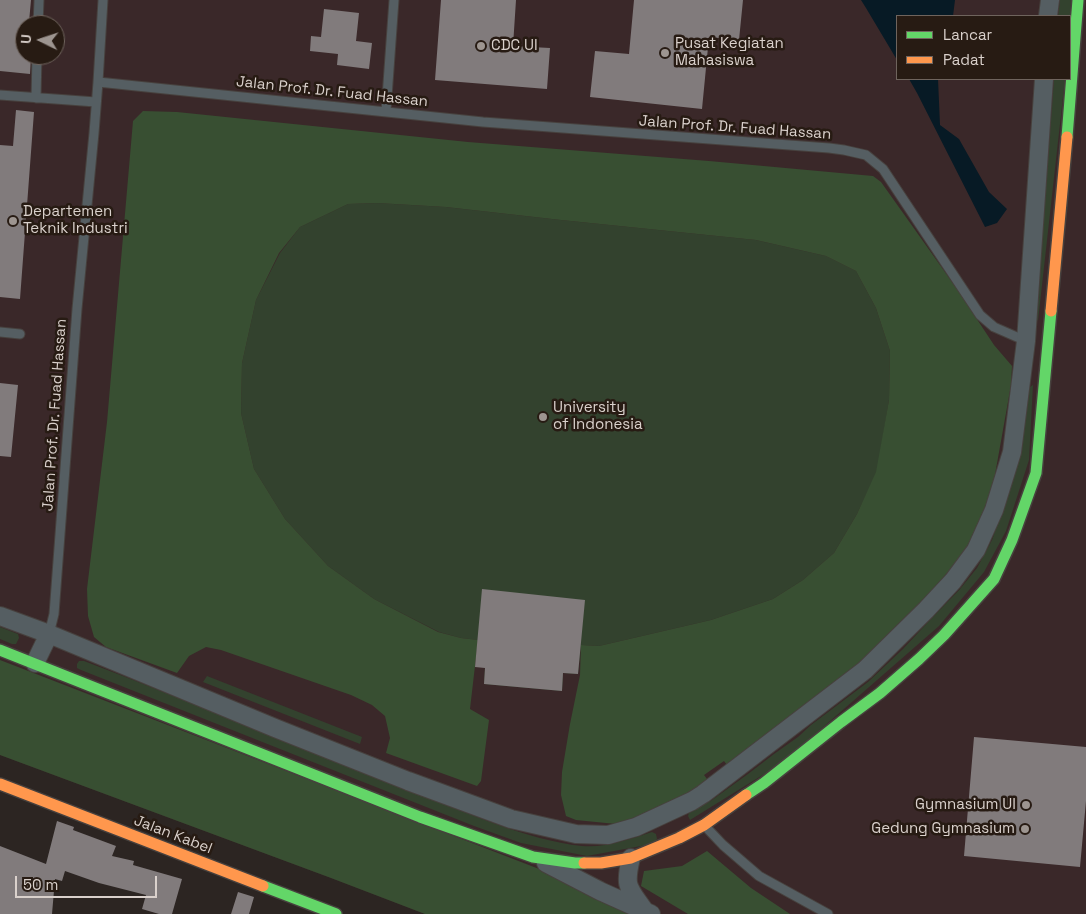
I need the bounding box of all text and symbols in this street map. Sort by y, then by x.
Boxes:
north arrow [15,15,65,65]
legend [896,15,1071,80]
text: Lancar [943,25,992,44]
text: U [17,34,35,44]
place label: Pusat Kegiatan Mahasiswa [675,35,784,70]
place label: CDC UI [491,37,538,55]
marker: CDC UI [475,40,487,52]
marker: Pusat Kegiatan Mahasiswa [659,47,671,59]
text: Padat [943,50,985,69]
street label: Jalan Prof. Dr. Fuad Hassan [235,73,429,111]
street label: Jalan Prof. Dr. Fuad Hassan [638,112,832,144]
place label: Departemen Teknik Industri [23,203,128,238]
marker: Departemen Teknik Industri [7,215,19,227]
street label: Jalan Prof. Dr. Fuad Hassan [39,318,71,512]
place label: University of Indonesia [553,399,643,434]
marker: University of Indonesia [537,411,549,423]
place label: Gymnasium UI [915,796,1016,814]
marker: Gymnasium UI [1020,799,1032,811]
street label: Jalan Kabel [131,812,215,858]
place label: Gedung Gymnasium [871,820,1015,838]
marker: Gedung Gymnasium [1019,823,1031,835]
scale bar [18,866,160,898]
text: 50 m [23,875,58,894]

